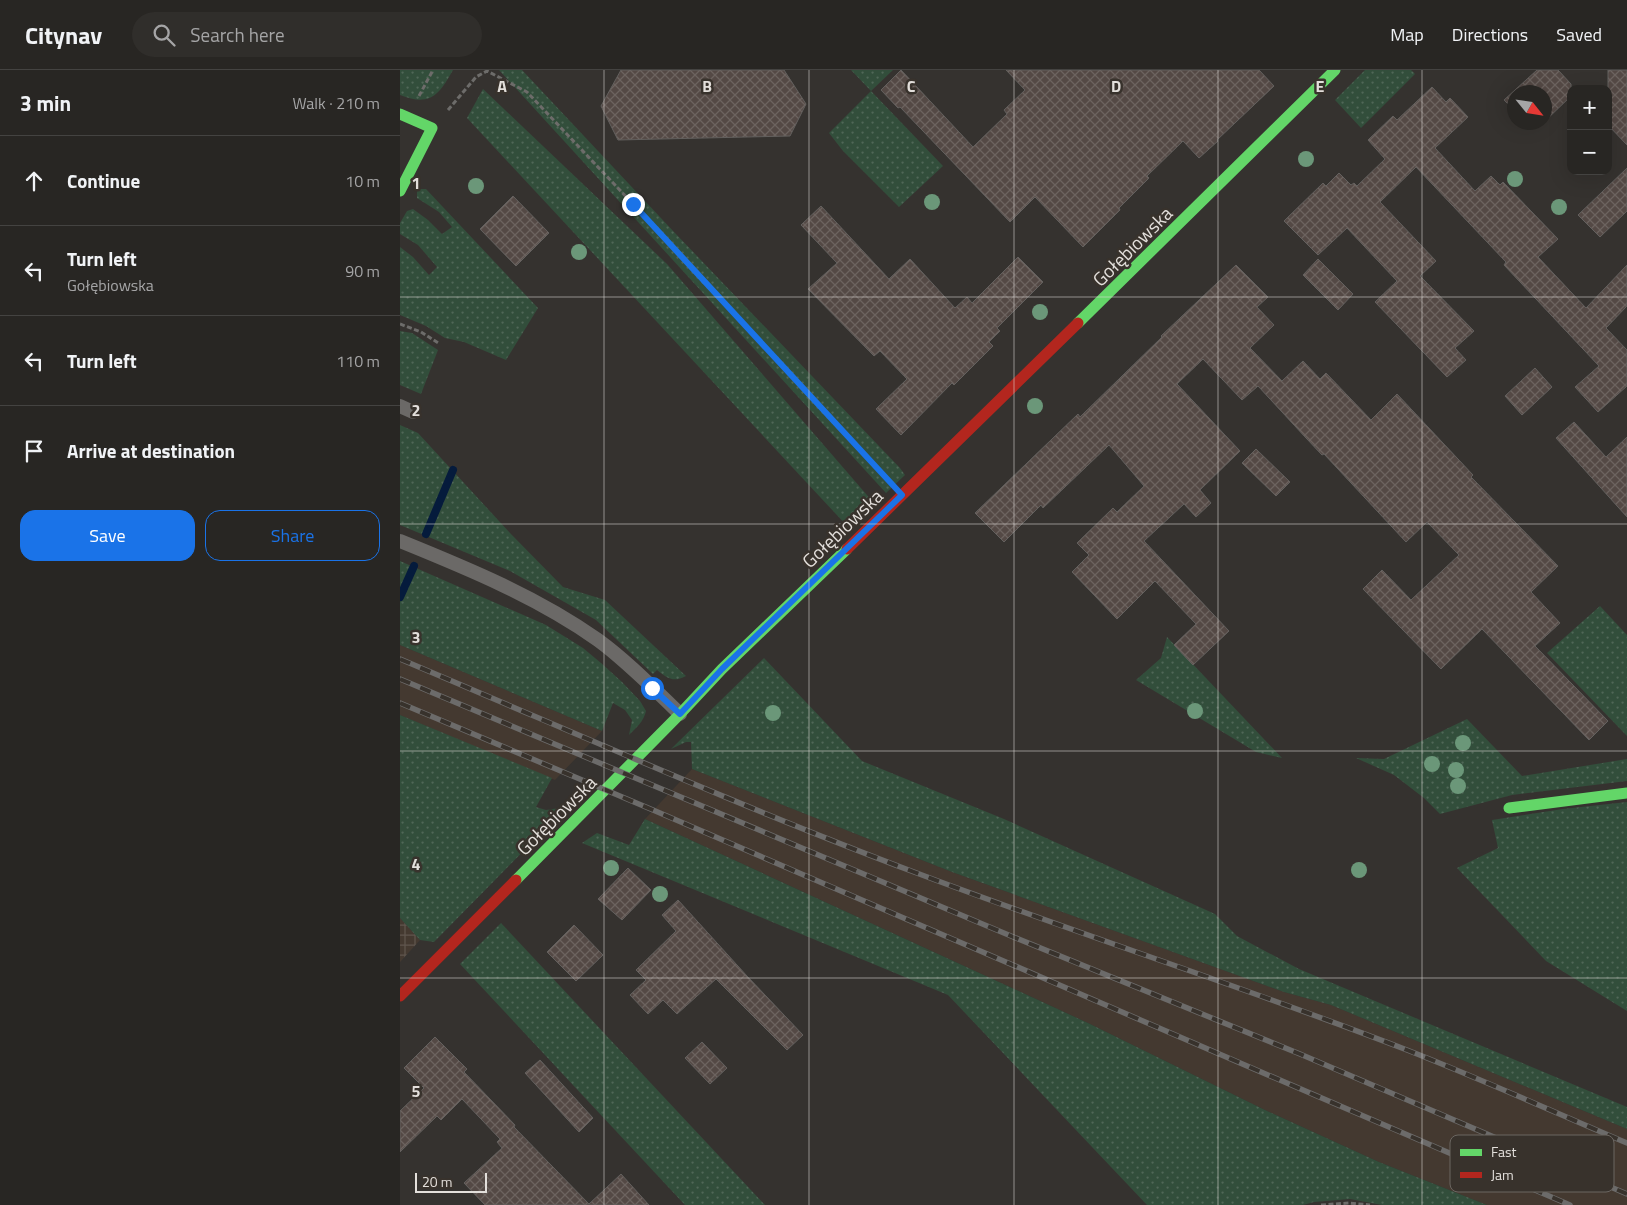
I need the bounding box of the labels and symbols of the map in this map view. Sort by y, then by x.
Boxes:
text: A [497,74,507,98]
text: B [702,74,712,98]
text: C [907,74,916,98]
text: D [1111,74,1121,98]
text: E [1316,74,1325,98]
north arrow [1507,85,1552,130]
text: 1 [412,171,420,195]
route end [622,193,645,216]
street label: Gołębiowska [1085,199,1179,293]
text: 2 [412,398,420,422]
street label: Gołębiowska [795,481,890,574]
text: 3 [412,625,420,649]
route start [641,677,664,700]
street label: Gołębiowska [509,768,603,862]
text: 4 [412,852,421,876]
text: 5 [412,1079,421,1103]
legend [1450,1135,1614,1192]
text: Fast [1491,1141,1516,1162]
text: Jam [1491,1164,1514,1185]
scale bar [415,1170,488,1193]

